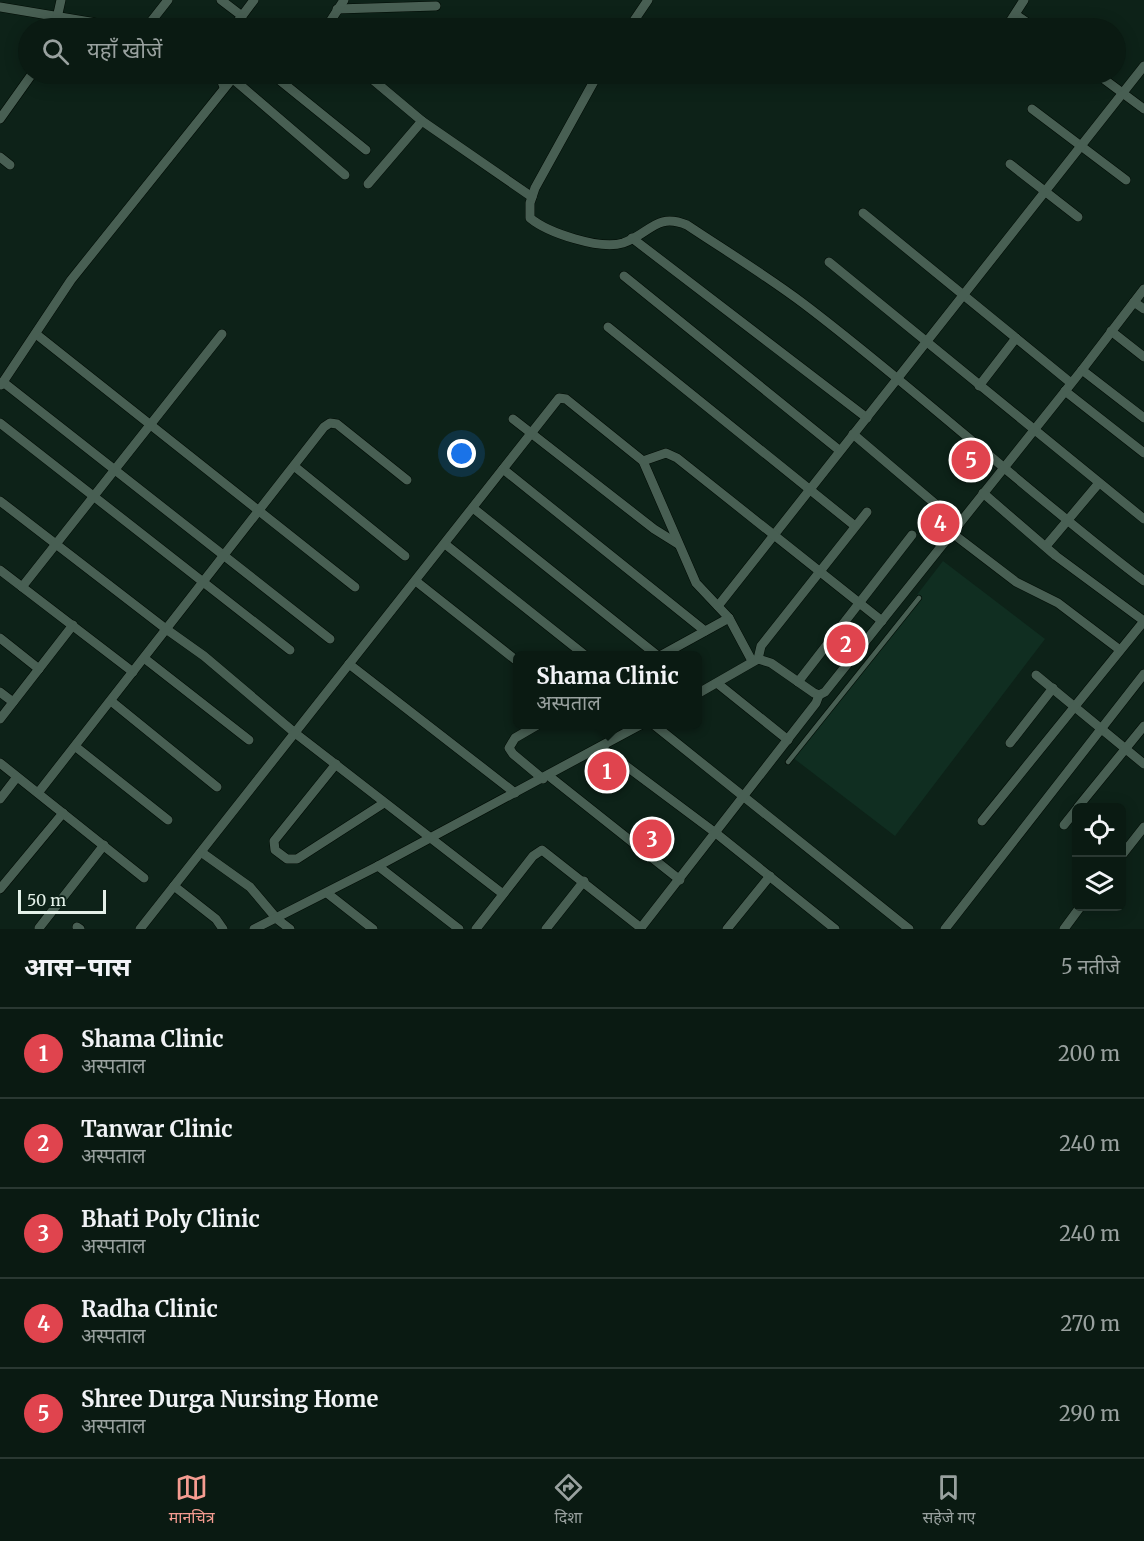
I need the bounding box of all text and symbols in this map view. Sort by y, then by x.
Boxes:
search box [18,18,1126,84]
icon: search [39,35,72,68]
text: यहाँ खोजें [87,36,162,64]
pin: 5 [952,438,990,482]
your location [447,439,476,468]
pin: 4 [920,500,960,546]
pin: 2 [826,622,866,666]
popup [513,651,702,729]
text: Shama Clinic [536,662,679,690]
text: अस्पताल [536,690,601,715]
pin: 1 [588,748,626,794]
map controls [1072,803,1126,911]
button: locate [1072,803,1126,857]
pin: 3 [632,816,672,862]
button: layers [1072,857,1126,911]
scale bar [18,887,106,914]
text: 50 m [27,890,66,910]
text: आस-पास [24,950,131,983]
text: 5 नतीजे [1061,954,1120,979]
text: Shama Clinic [81,1025,223,1053]
text: 1 [39,1041,48,1066]
text: 200 m [1058,1041,1120,1066]
text: अस्पताल [81,1053,146,1078]
text: Tanwar Clinic [81,1115,232,1143]
text: 2 [38,1131,49,1156]
text: 240 m [1059,1131,1120,1156]
text: अस्पताल [81,1143,146,1168]
text: Bhati Poly Clinic [81,1205,260,1233]
text: 3 [38,1221,49,1246]
text: 240 m [1059,1221,1120,1246]
text: अस्पताल [81,1233,146,1258]
text: Radha Clinic [81,1295,218,1323]
text: 4 [37,1311,50,1336]
text: 270 m [1060,1311,1120,1336]
text: अस्पताल [81,1323,146,1348]
text: Shree Durga Nursing Home [81,1385,378,1413]
text: 5 [38,1401,49,1426]
text: 290 m [1059,1401,1120,1426]
text: अस्पताल [81,1413,146,1438]
tab: मानचित्र [169,1471,214,1530]
tab: दिशा [552,1471,585,1530]
tab: सहेजे गए [922,1471,975,1530]

